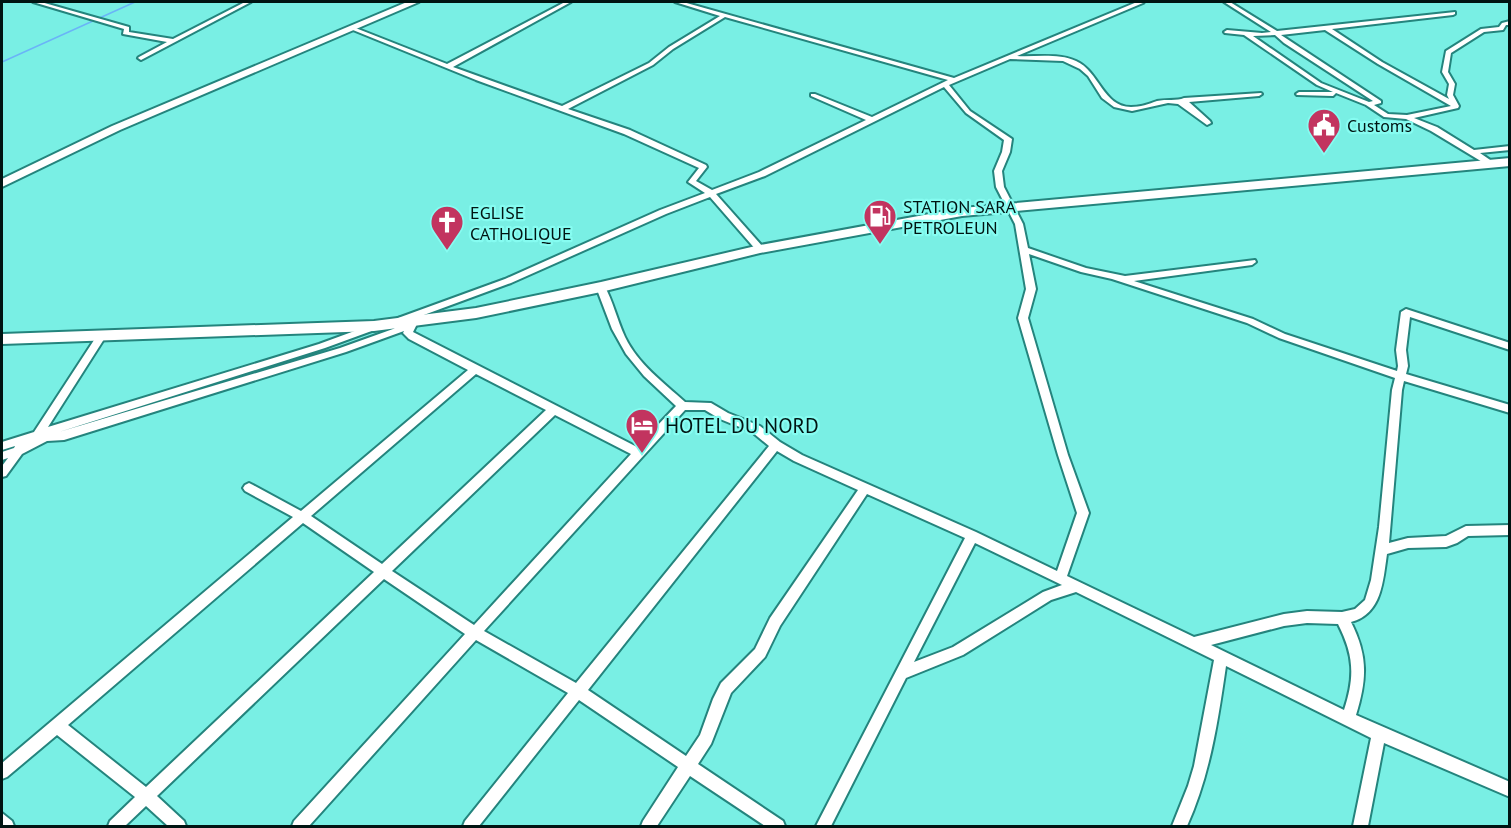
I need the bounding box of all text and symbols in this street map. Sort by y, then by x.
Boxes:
public building icon: Customs [1306,107,1342,154]
place label: Customs [1347,114,1412,137]
place label: STATION SARA PETROLEUN [903,195,1016,239]
fuel station icon: STATION SARA PETROLEUN [862,198,898,245]
place label: EGLISE CATHOLIQUE [470,201,572,245]
church icon: EGLISE CATHOLIQUE [429,204,465,251]
hotel icon: HOTEL DU NORD [624,407,660,454]
place label: HOTEL DU NORD [665,412,819,439]

